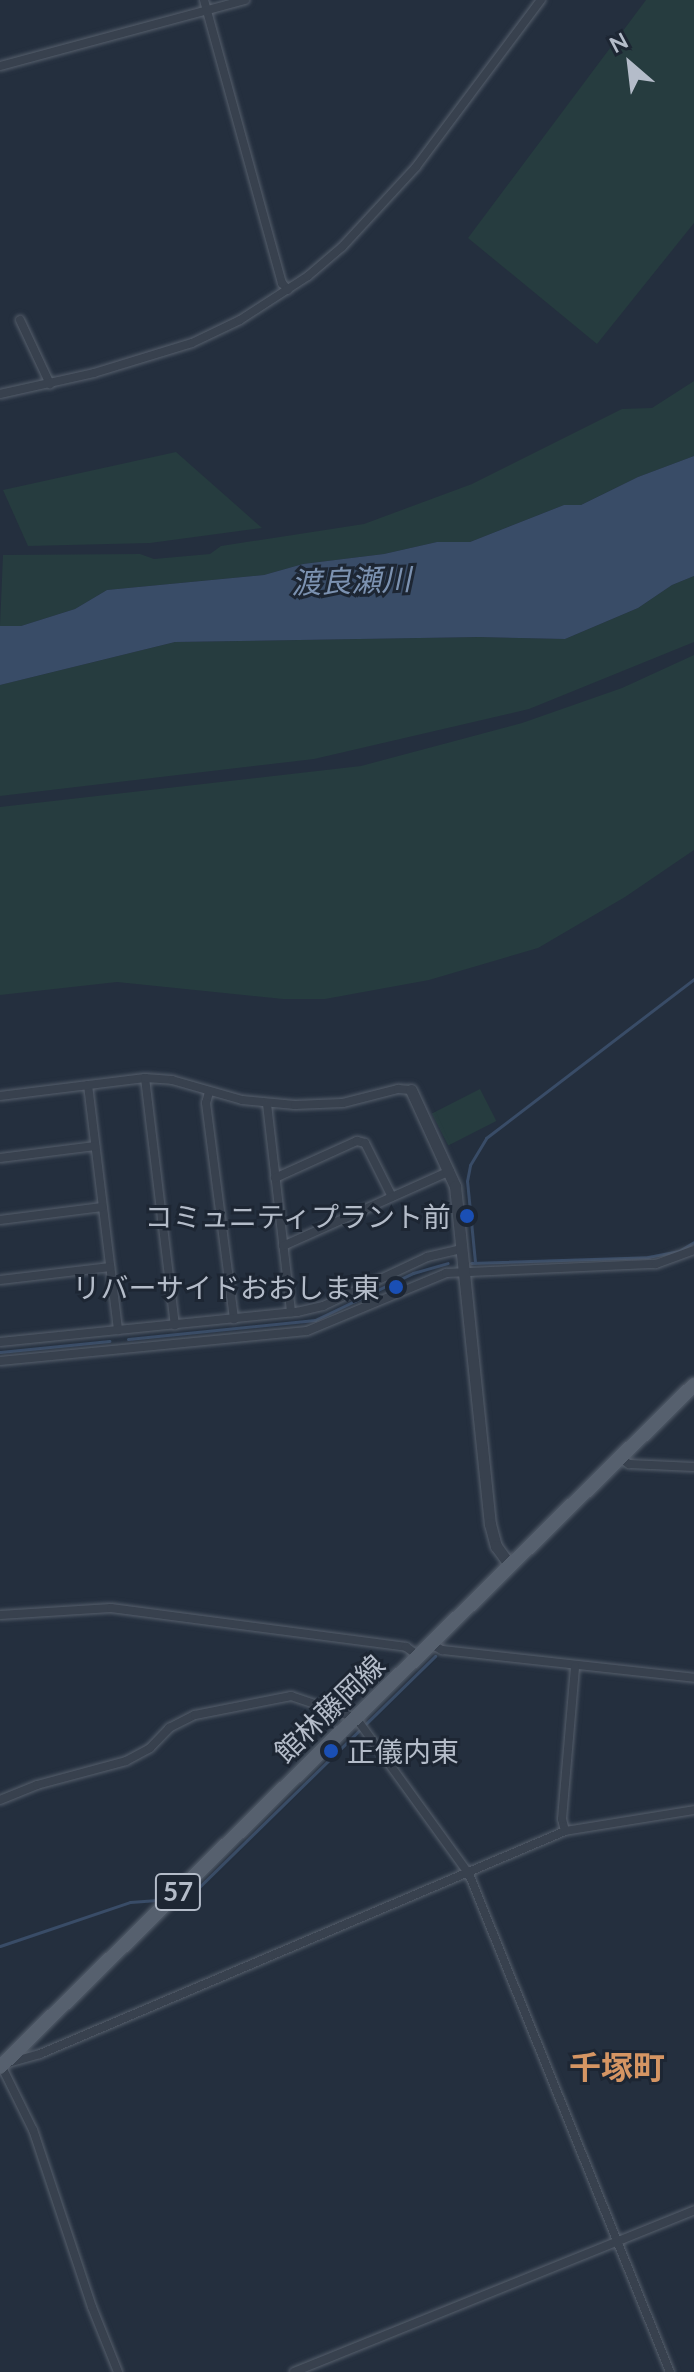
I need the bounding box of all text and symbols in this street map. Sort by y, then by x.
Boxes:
north arrow [590,24,670,104]
text: N [605,26,632,58]
water label: 渡良瀬川 [290,560,412,600]
place label: コミュニティプラント前 [143,1199,451,1233]
marker: コミュニティプラント前 [458,1207,476,1225]
place label: リバーサイドおおしま東 [72,1270,380,1304]
marker: リバーサイドおおしま東 [387,1278,405,1296]
street label: 館林藤岡線 [267,1647,391,1769]
place label: 正儀内東 [347,1734,459,1768]
marker: 正儀内東 [322,1742,340,1760]
road number: 57 [154,1870,202,1914]
district label: 千塚町 [569,2048,665,2086]

